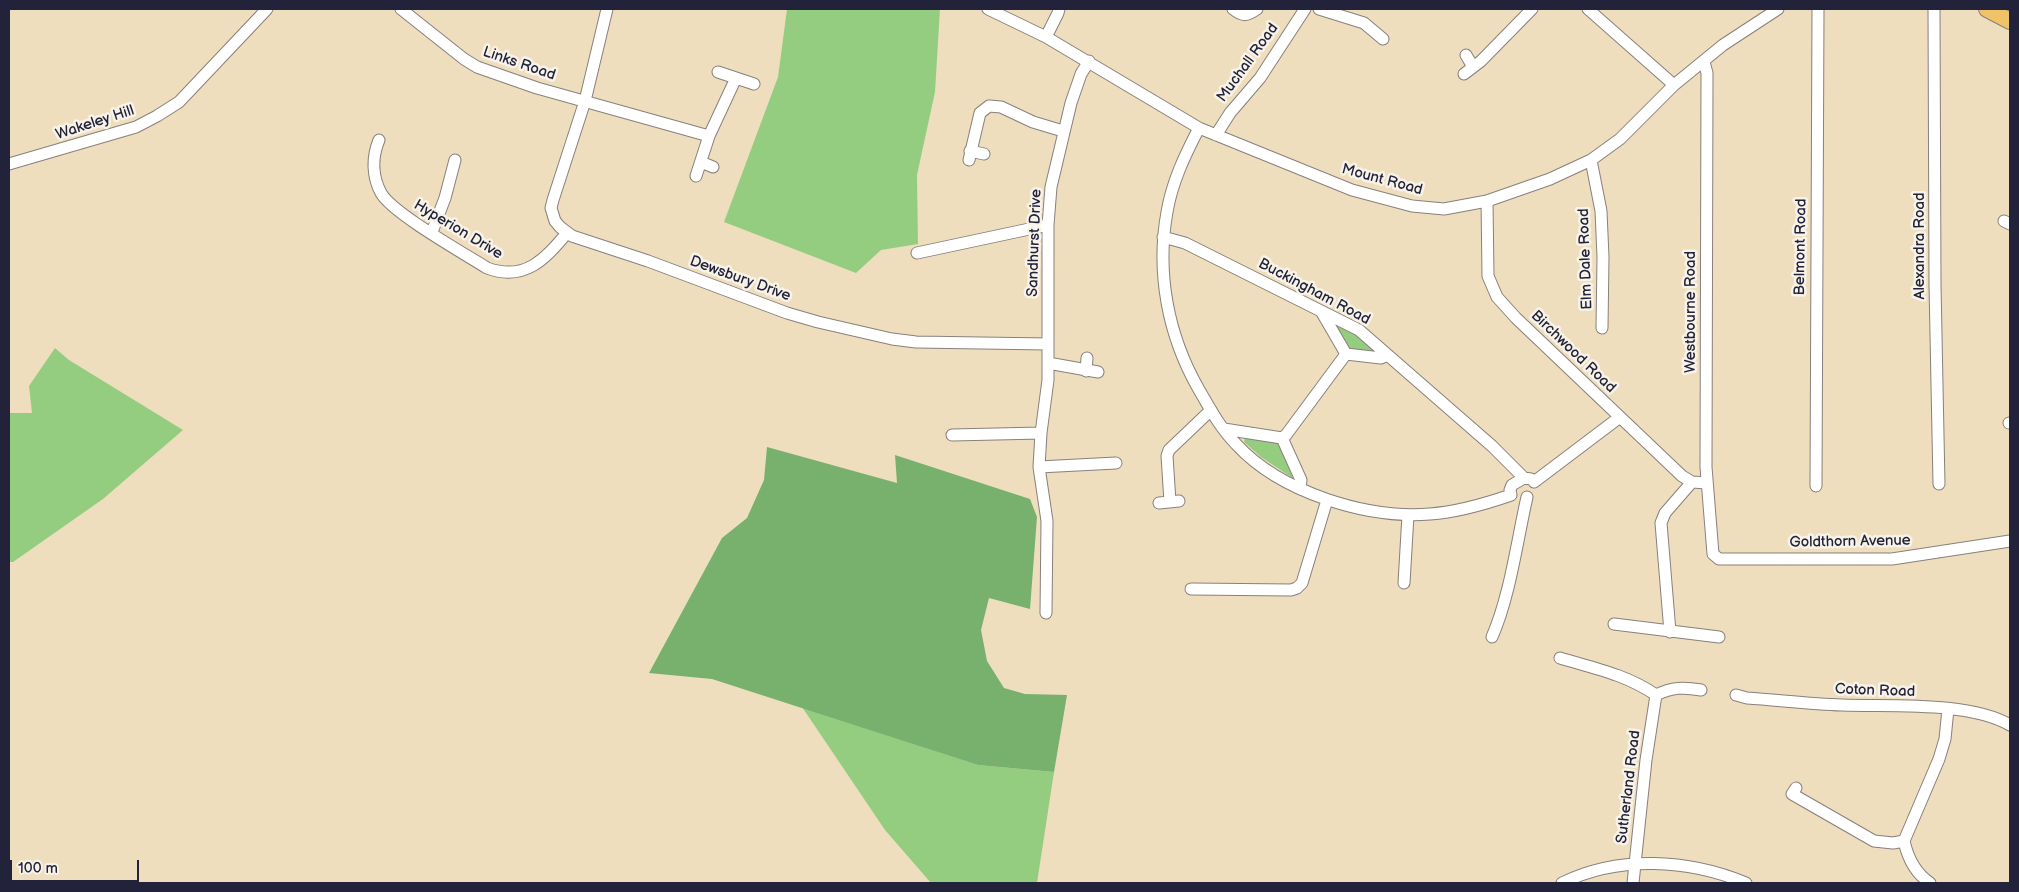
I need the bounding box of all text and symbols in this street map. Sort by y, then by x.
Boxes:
street label: Muchall Road [1213,20,1283,106]
street label: Links Road [480,43,558,85]
street label: Wakeley Hill [54,102,136,144]
street label: Mount Road [1340,161,1424,199]
street label: Sandhurst Drive [1024,189,1046,297]
street label: Alexandra Road [1911,192,1929,300]
street label: Hyperion Drive [410,196,506,264]
street label: Belmont Road [1791,198,1811,296]
street label: Elm Dale Road [1575,208,1597,310]
street label: Westbourne Road [1682,251,1700,373]
street label: Dewsbury Drive [687,252,793,306]
street label: Buckingham Road [1255,255,1373,329]
street label: Birchwood Road [1527,307,1619,397]
street label: Goldthorn Avenue [1789,532,1911,552]
street label: Coton Road [1834,681,1916,701]
street label: Sutherland Road [1613,729,1645,845]
scale bar [12,850,141,882]
text: 100 m [18,859,58,878]

